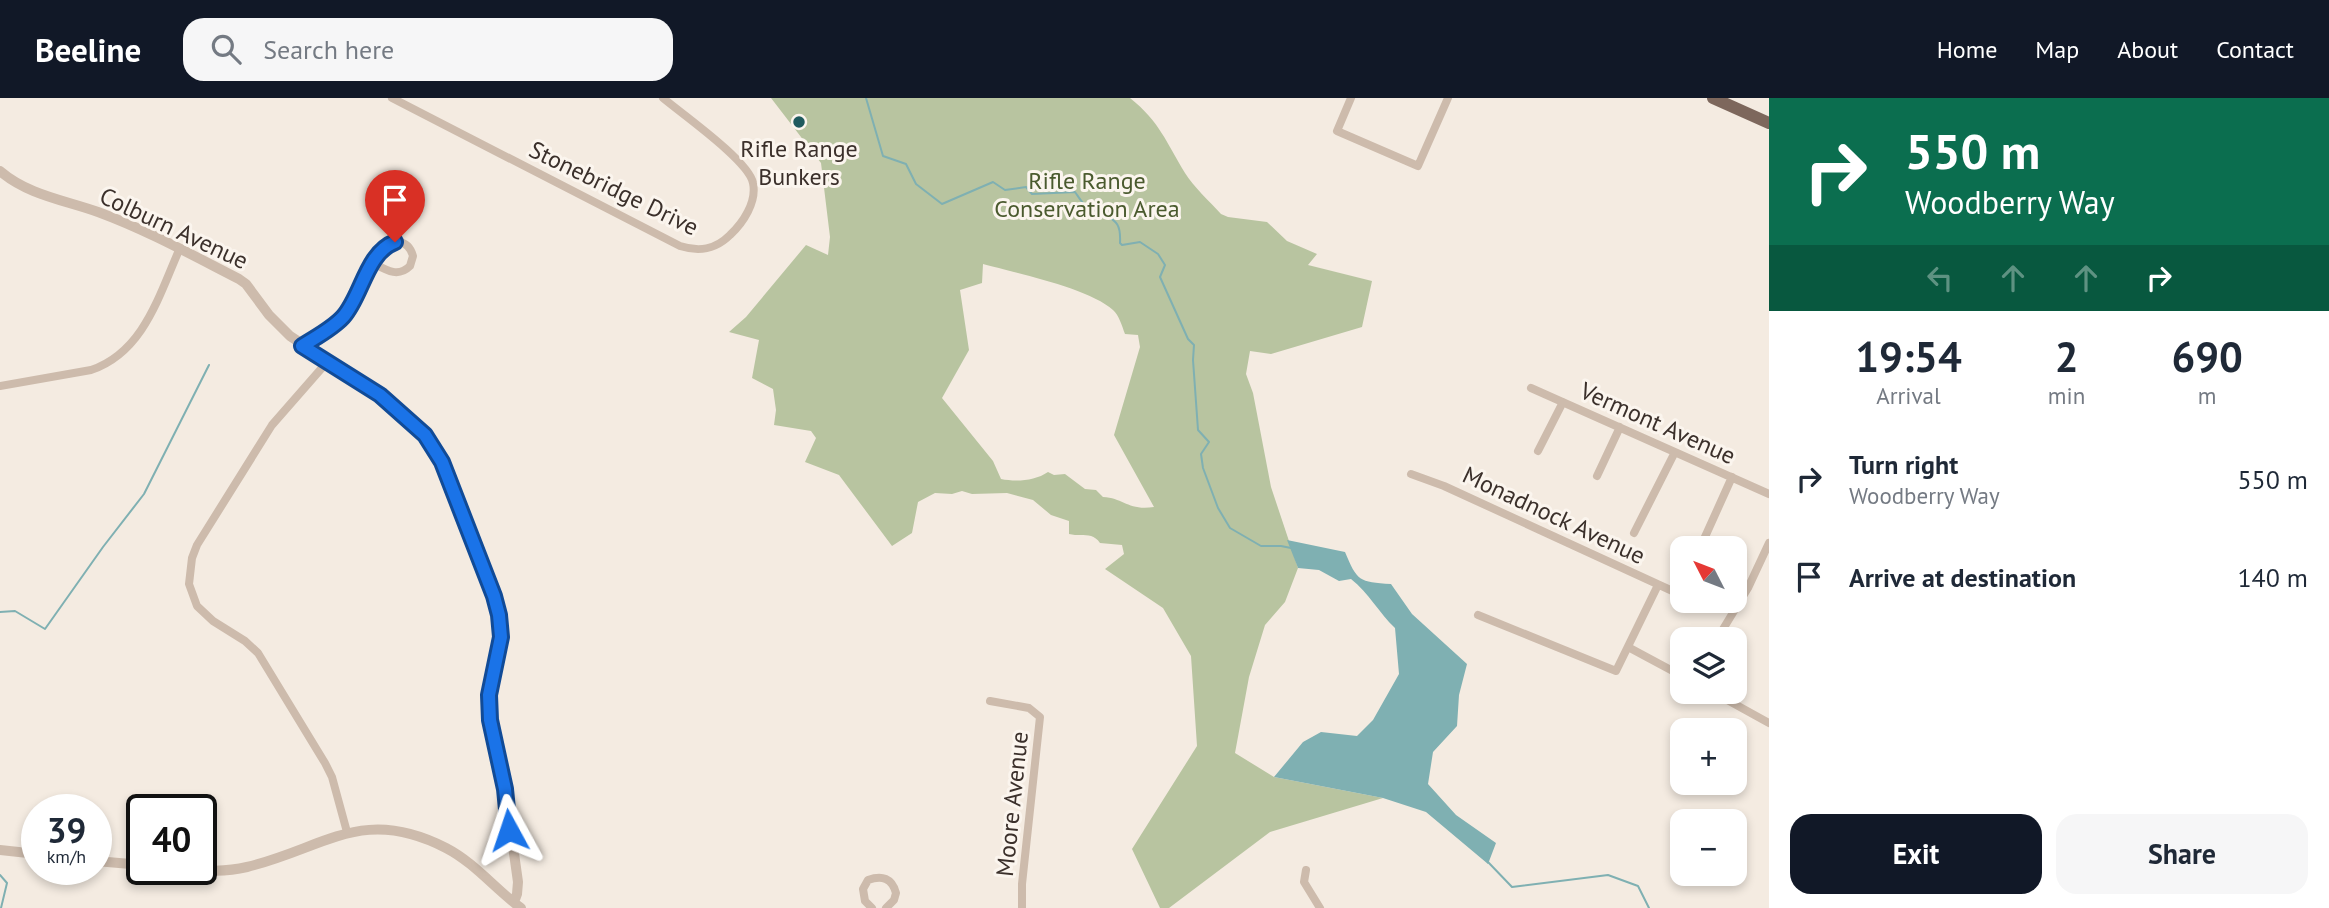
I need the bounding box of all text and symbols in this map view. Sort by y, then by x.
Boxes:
search box [183,18,673,81]
text: Beeline [35,28,141,71]
icon: search [207,30,245,68]
text: Search here [263,33,394,66]
text: Home [1937,34,1997,65]
text: Map [2035,34,2079,65]
text: About [2117,34,2178,65]
text: Contact [2216,34,2294,65]
marker: Rifle Range Bunkers [791,114,807,130]
text: 550 m [1905,119,2040,183]
icon: right [1790,126,1881,217]
place label: Rifle Range Bunkers [740,133,858,192]
street label: Stonebridge Drive [524,134,704,242]
park label: Rifle Range Conservation Area [994,165,1180,224]
pin [365,170,425,242]
street label: Colburn Avenue [95,180,253,276]
icon: arrive [376,181,414,219]
text: Woodberry Way [1905,181,2115,223]
icon: left [1921,259,1959,297]
icon: ahead [1994,259,2032,297]
icon: ahead [2067,259,2105,297]
icon: right [2140,259,2178,297]
text: 19:54 [1855,329,1962,384]
text: 2 [2055,329,2078,384]
text: 690 [2171,329,2243,384]
street label: Vermont Avenue [1575,375,1740,471]
text: Arrival [1876,381,1941,410]
text: min [2048,381,2085,410]
text: m [2198,381,2216,410]
text: Turn right [1849,448,1958,481]
street label: Monadnock Avenue [1458,459,1650,571]
icon: right [1790,460,1828,498]
text: 550 m [2237,463,2308,496]
text: Woodberry Way [1849,481,2000,510]
north arrow [1670,536,1746,612]
map controls [1670,536,1747,886]
icon: arrive [1790,558,1828,596]
text: Arrive at destination [1849,561,2076,594]
text: 140 m [2237,561,2308,594]
button: layers [1670,627,1747,704]
button: + [1670,718,1747,795]
street label: Moore Avenue [989,730,1035,878]
position arrow [472,793,546,867]
speed limit sign: 40 [126,794,217,885]
text: 39 [47,807,86,853]
button: − [1670,809,1747,886]
button: Exit [1790,814,2042,894]
button: Share [2056,814,2308,894]
text: km/h [47,845,86,868]

